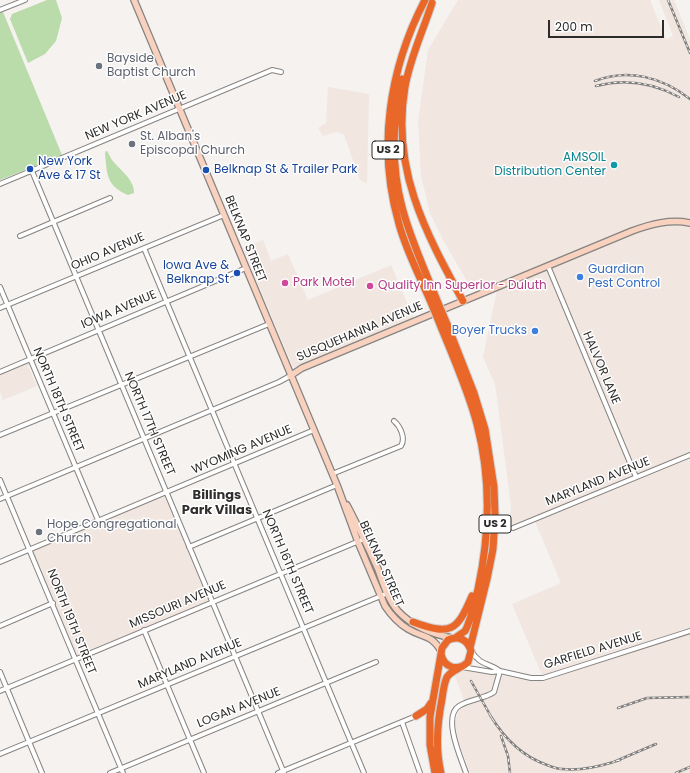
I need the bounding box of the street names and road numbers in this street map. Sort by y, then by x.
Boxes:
street label: NEW YORK AVENUE [83,88,189,144]
road number: US 2 [372,141,404,159]
street label: BELKNAP STREET [221,194,269,284]
street label: OHIO AVENUE [69,230,147,274]
street label: IOWA AVENUE [79,288,159,332]
street label: SUSQUEHANNA AVENUE [295,299,425,365]
street label: HALVOR LANE [579,330,623,406]
street label: NORTH 18TH STREET [29,346,87,454]
street label: NORTH 17TH STREET [121,370,177,478]
street label: WYOMING AVENUE [190,422,294,478]
street label: MARYLAND AVENUE [544,455,652,509]
street label: NORTH 16TH STREET [258,508,316,616]
road number: US 2 [479,515,511,533]
street label: BELKNAP STREET [356,519,406,609]
street label: NORTH 19TH STREET [43,567,99,677]
street label: MISSOURI AVENUE [128,578,228,632]
street label: GARFIELD AVENUE [542,629,644,673]
street label: MARYLAND AVENUE [136,636,244,692]
street label: LOGAN AVENUE [195,685,283,731]

